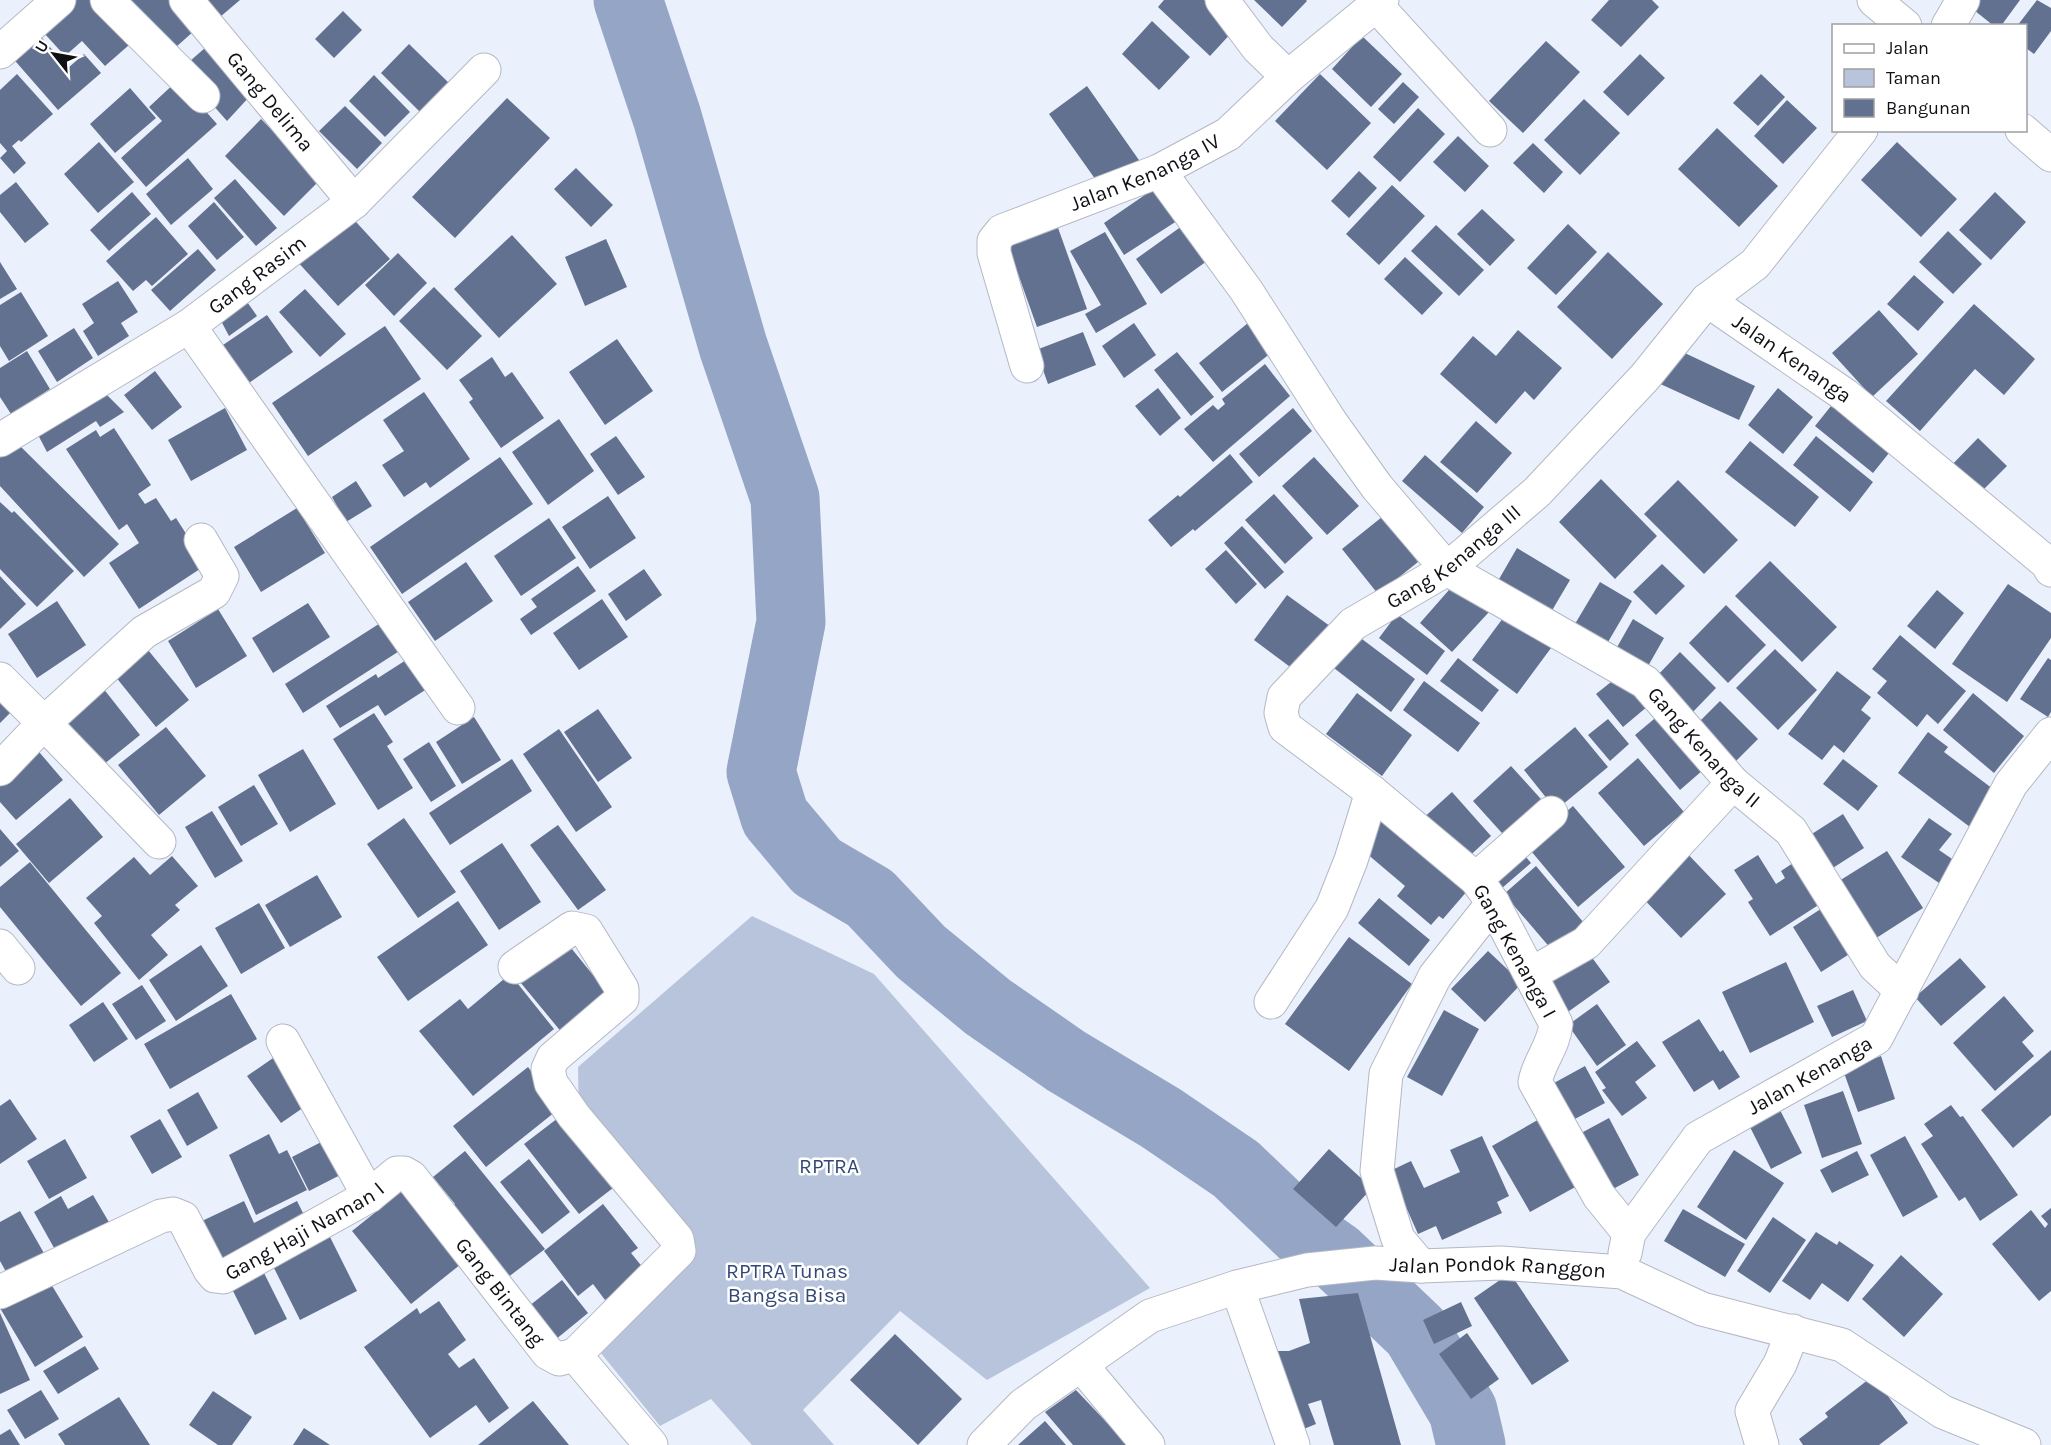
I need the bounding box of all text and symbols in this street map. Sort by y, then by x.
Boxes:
north arrow [24,24,84,84]
legend [1832,24,2027,132]
text: U [31,37,53,56]
text: Jalan [1886,37,1929,59]
street label: Gang Delima [222,47,319,156]
text: Taman [1886,67,1941,89]
text: Bangunan [1886,97,1971,119]
street label: Jalan Kenanga IV [1066,129,1224,216]
street label: Gang Rasim [204,230,311,319]
street label: Jalan Kenanga [1728,309,1856,408]
street label: Gang Kenanga III [1382,499,1526,614]
street label: Gang Kenanga II [1643,682,1765,813]
street label: Gang Kenanga I [1468,880,1562,1022]
street label: Jalan Kenanga [1743,1031,1876,1120]
park label: RPTRA [799,1154,859,1178]
street label: Gang Haji Naman I [221,1177,389,1285]
street label: Gang Bintang [451,1233,550,1351]
street label: Jalan Pondok Ranggon [1389,1251,1607,1283]
park label: RPTRA Tunas Bangsa Bisa [726,1259,848,1307]

